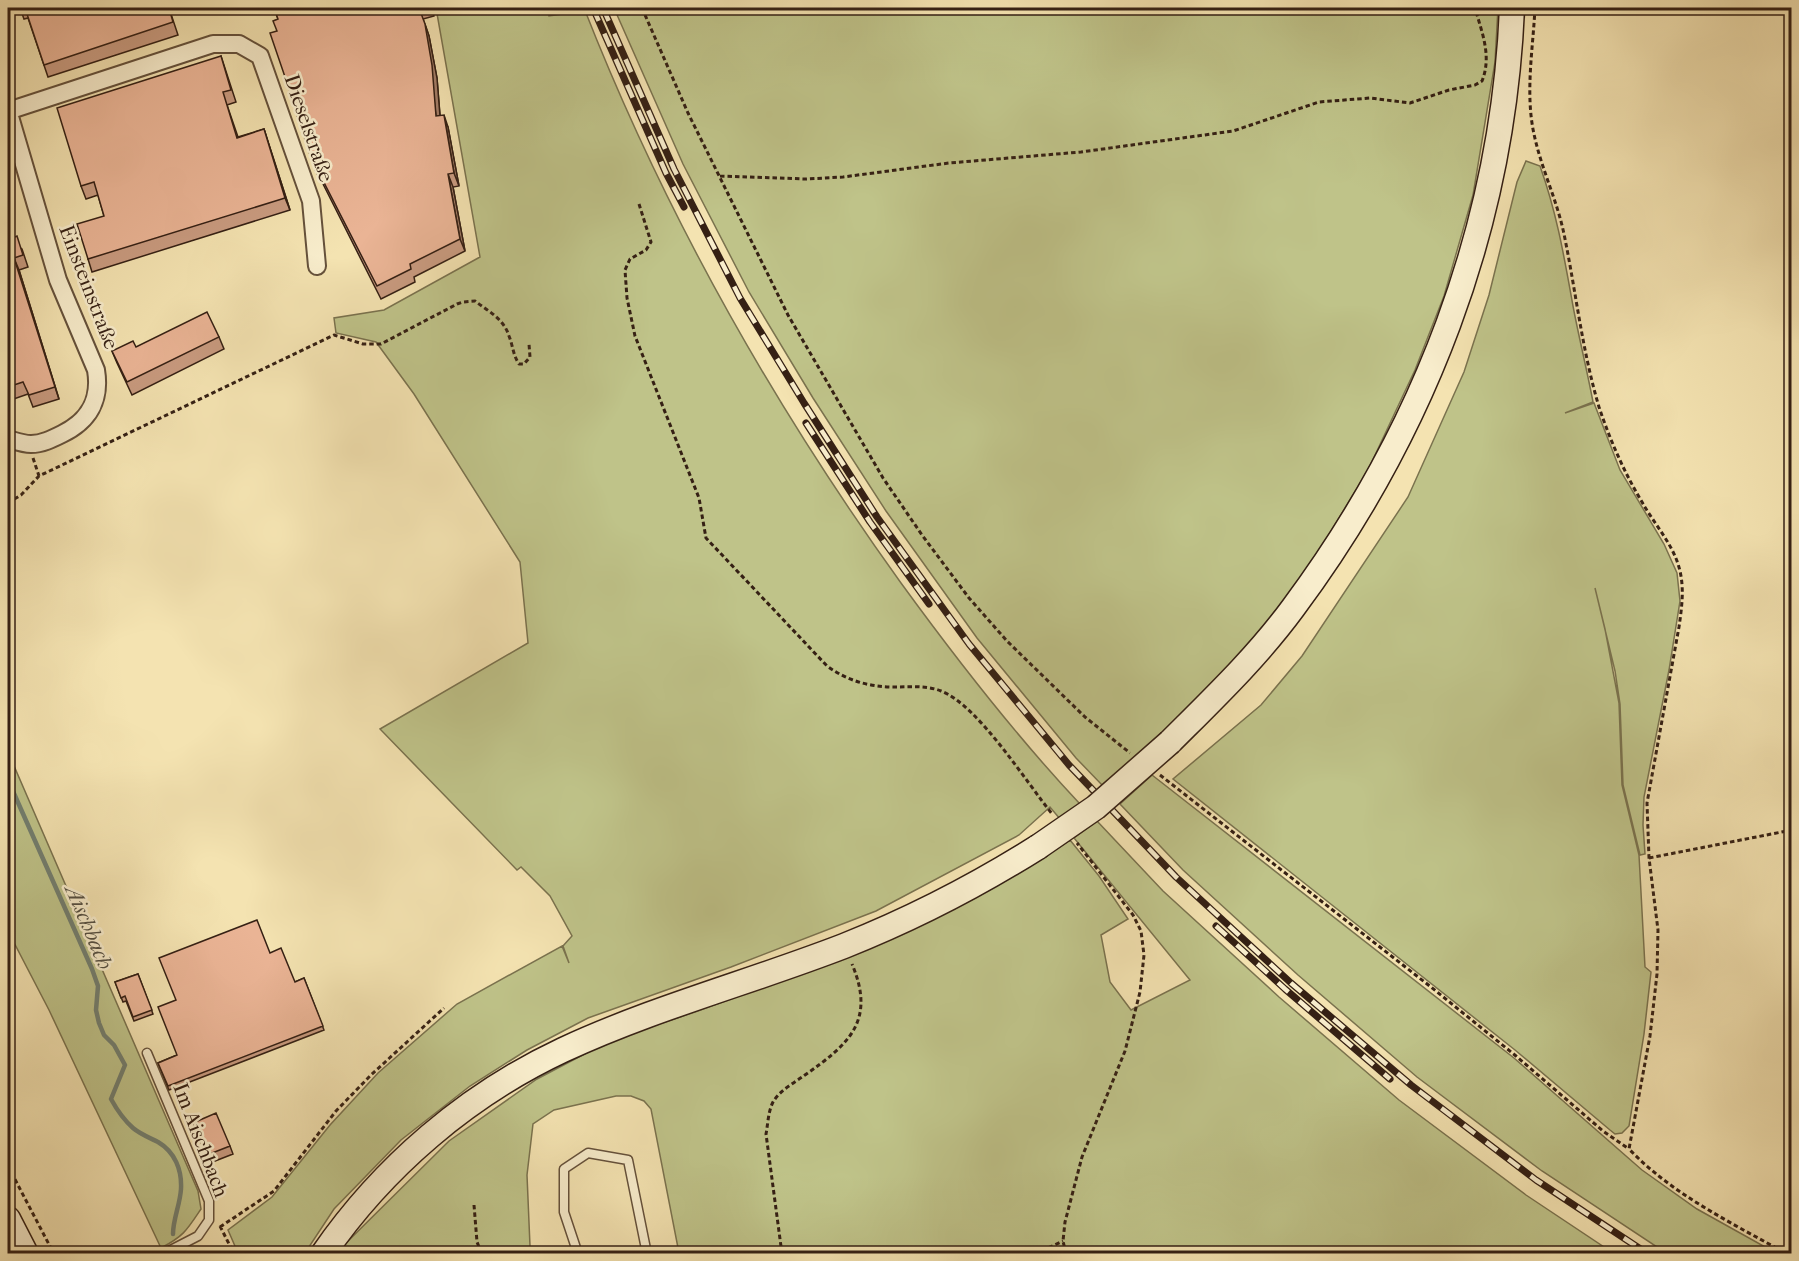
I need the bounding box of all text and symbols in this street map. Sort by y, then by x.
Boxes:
street label: Dieselstraße [279,71,339,185]
street label: Einsteinstraße [54,222,124,352]
water label: Aischbach [59,879,118,973]
street label: Im Aischbach [168,1080,234,1201]

